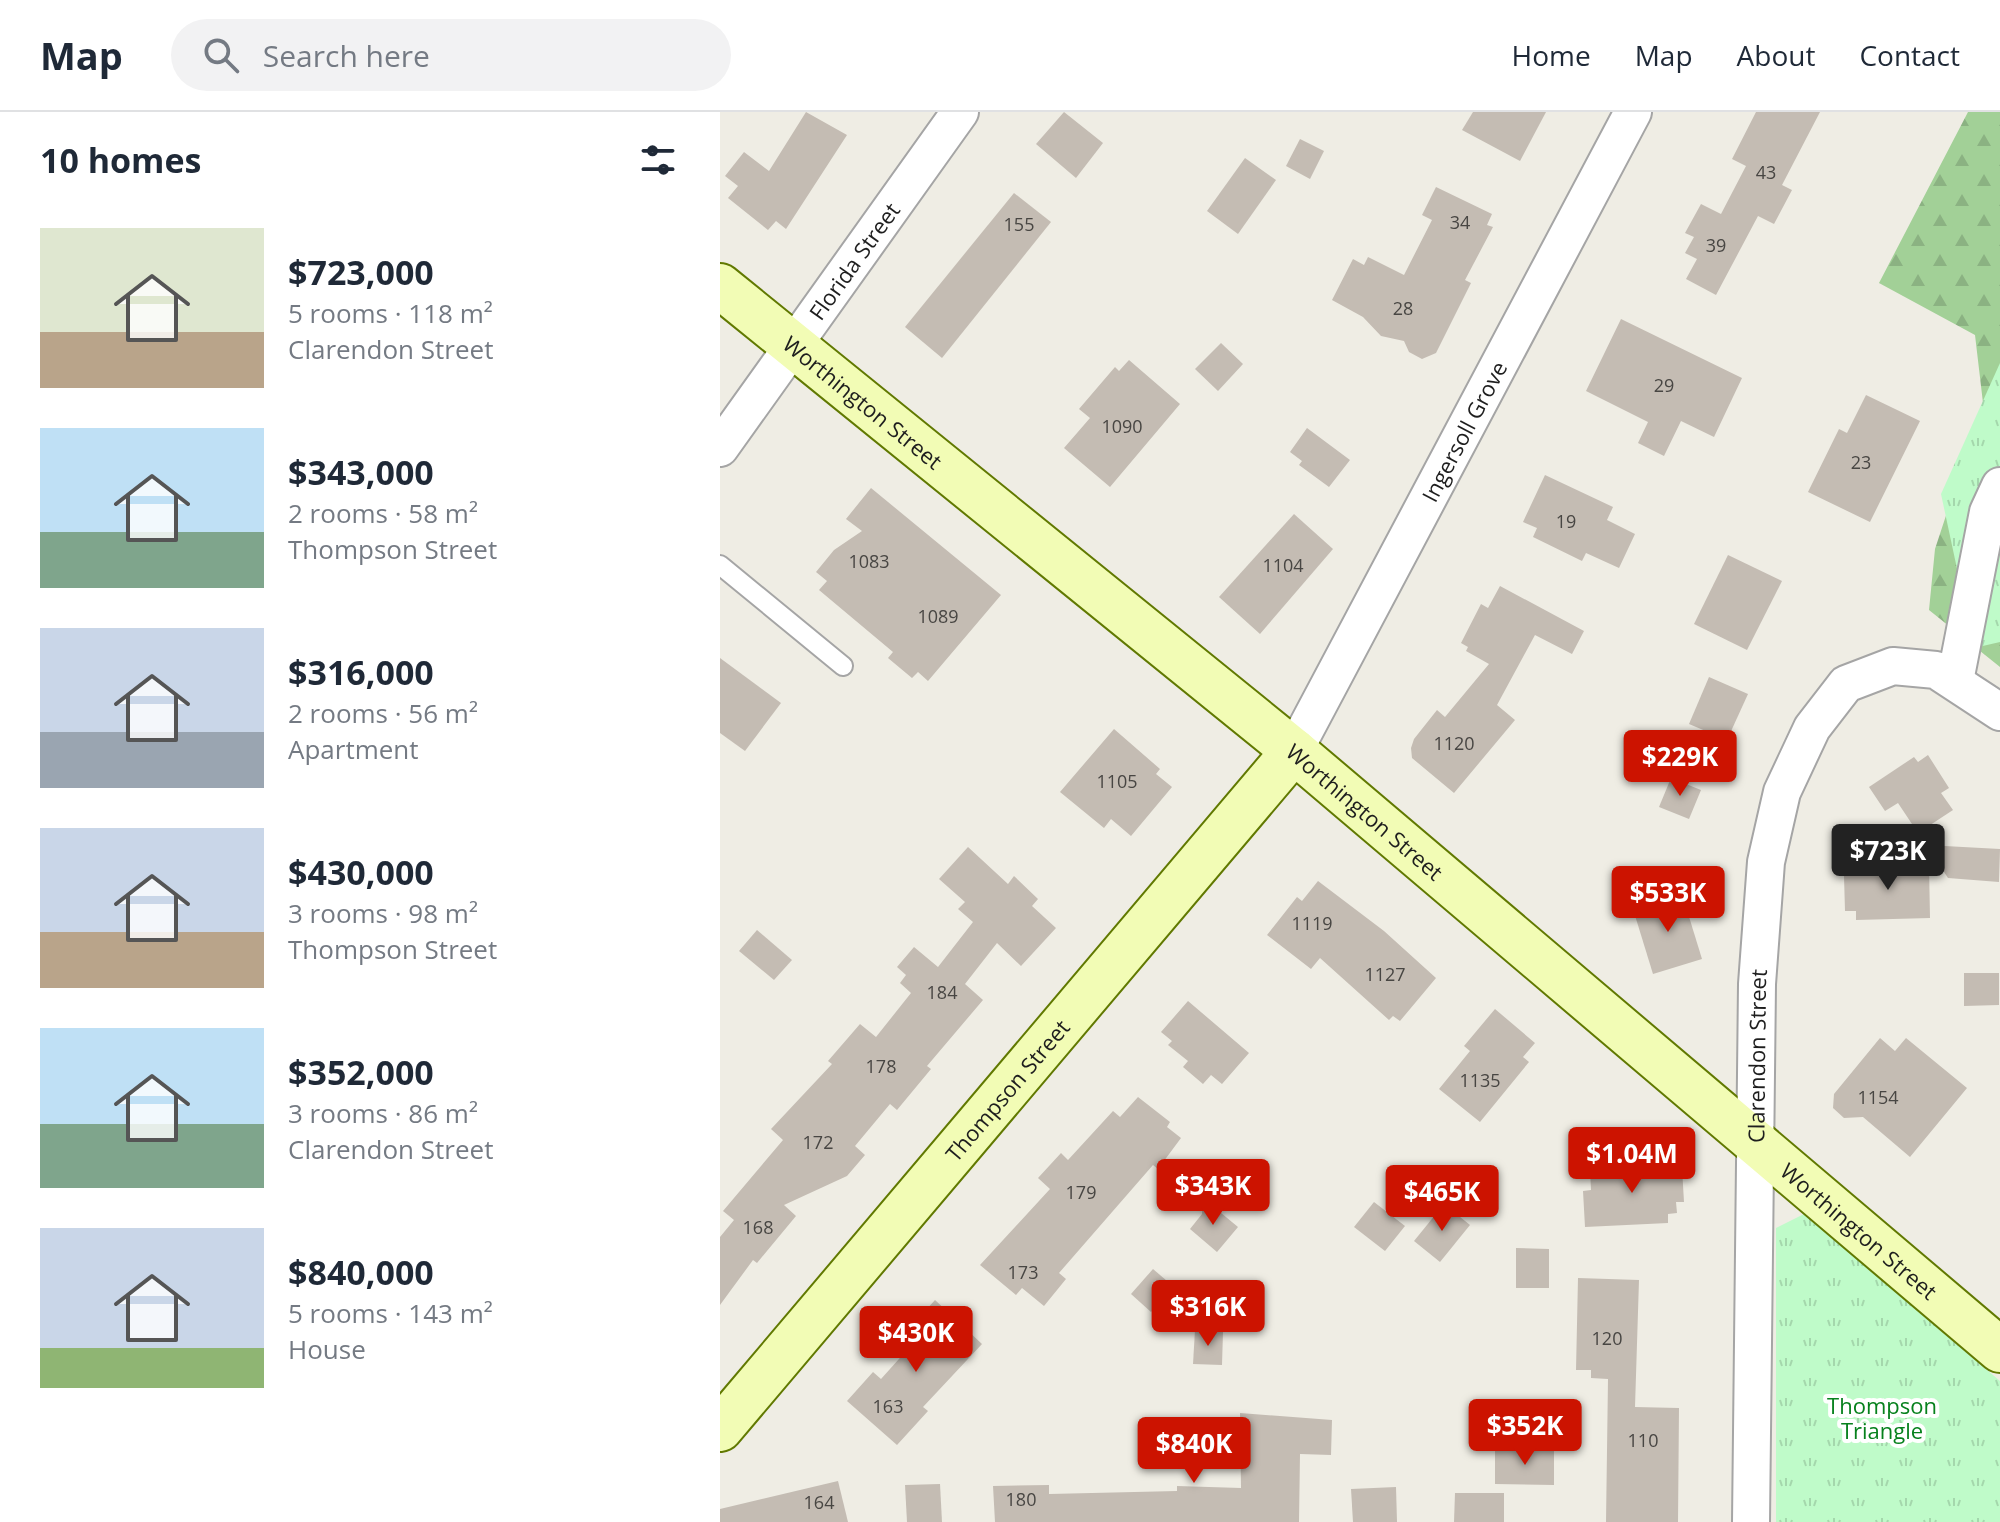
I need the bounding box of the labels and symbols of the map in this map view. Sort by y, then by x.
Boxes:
house number: 43 [1756,160,1776,184]
street label: Florida Street [801,196,906,326]
house number: 34 [1450,210,1470,234]
house number: 155 [1004,212,1034,236]
house number: 39 [1706,233,1726,257]
house number: 28 [1393,296,1413,320]
street label: Worthington Street [777,328,949,475]
street label: Ingersoll Grove [1414,356,1513,507]
house number: 29 [1654,373,1674,397]
house number: 1090 [1101,414,1143,438]
house number: 23 [1851,450,1871,474]
house number: 19 [1556,509,1576,533]
house number: 1083 [848,549,890,573]
house number: 1104 [1262,553,1304,577]
house number: 1089 [917,604,959,628]
pin: $229K [1624,730,1736,798]
house number: 1120 [1433,731,1475,755]
street label: Worthington Street [1280,736,1450,887]
house number: 1105 [1096,769,1138,793]
pin: $723K [1832,824,1944,892]
pin: $533K [1612,866,1724,934]
house number: 1119 [1291,911,1333,935]
house number: 1127 [1364,962,1406,986]
street label: Clarendon Street [1740,968,1773,1143]
house number: 184 [927,980,957,1004]
street label: Thompson Street [938,1013,1076,1167]
house number: 178 [866,1054,896,1078]
house number: 1135 [1459,1068,1501,1092]
house number: 1154 [1857,1085,1899,1109]
pin: $1.04M [1567,1127,1697,1195]
house number: 172 [803,1130,833,1154]
street label: Worthington Street [1775,1156,1944,1306]
pin: $343K [1157,1159,1269,1227]
pin: $465K [1386,1165,1498,1233]
house number: 179 [1066,1180,1096,1204]
house number: 168 [743,1215,773,1239]
house number: 173 [1008,1260,1038,1284]
pin: $316K [1152,1280,1264,1348]
pin: $430K [860,1306,972,1374]
house number: 120 [1592,1326,1622,1350]
park label: Thompson Triangle [1827,1390,1937,1445]
house number: 163 [873,1394,903,1418]
pin: $352K [1469,1399,1581,1467]
pin: $840K [1138,1417,1250,1485]
house number: 110 [1628,1428,1658,1452]
house number: 180 [1006,1487,1036,1511]
house number: 164 [804,1490,834,1514]

